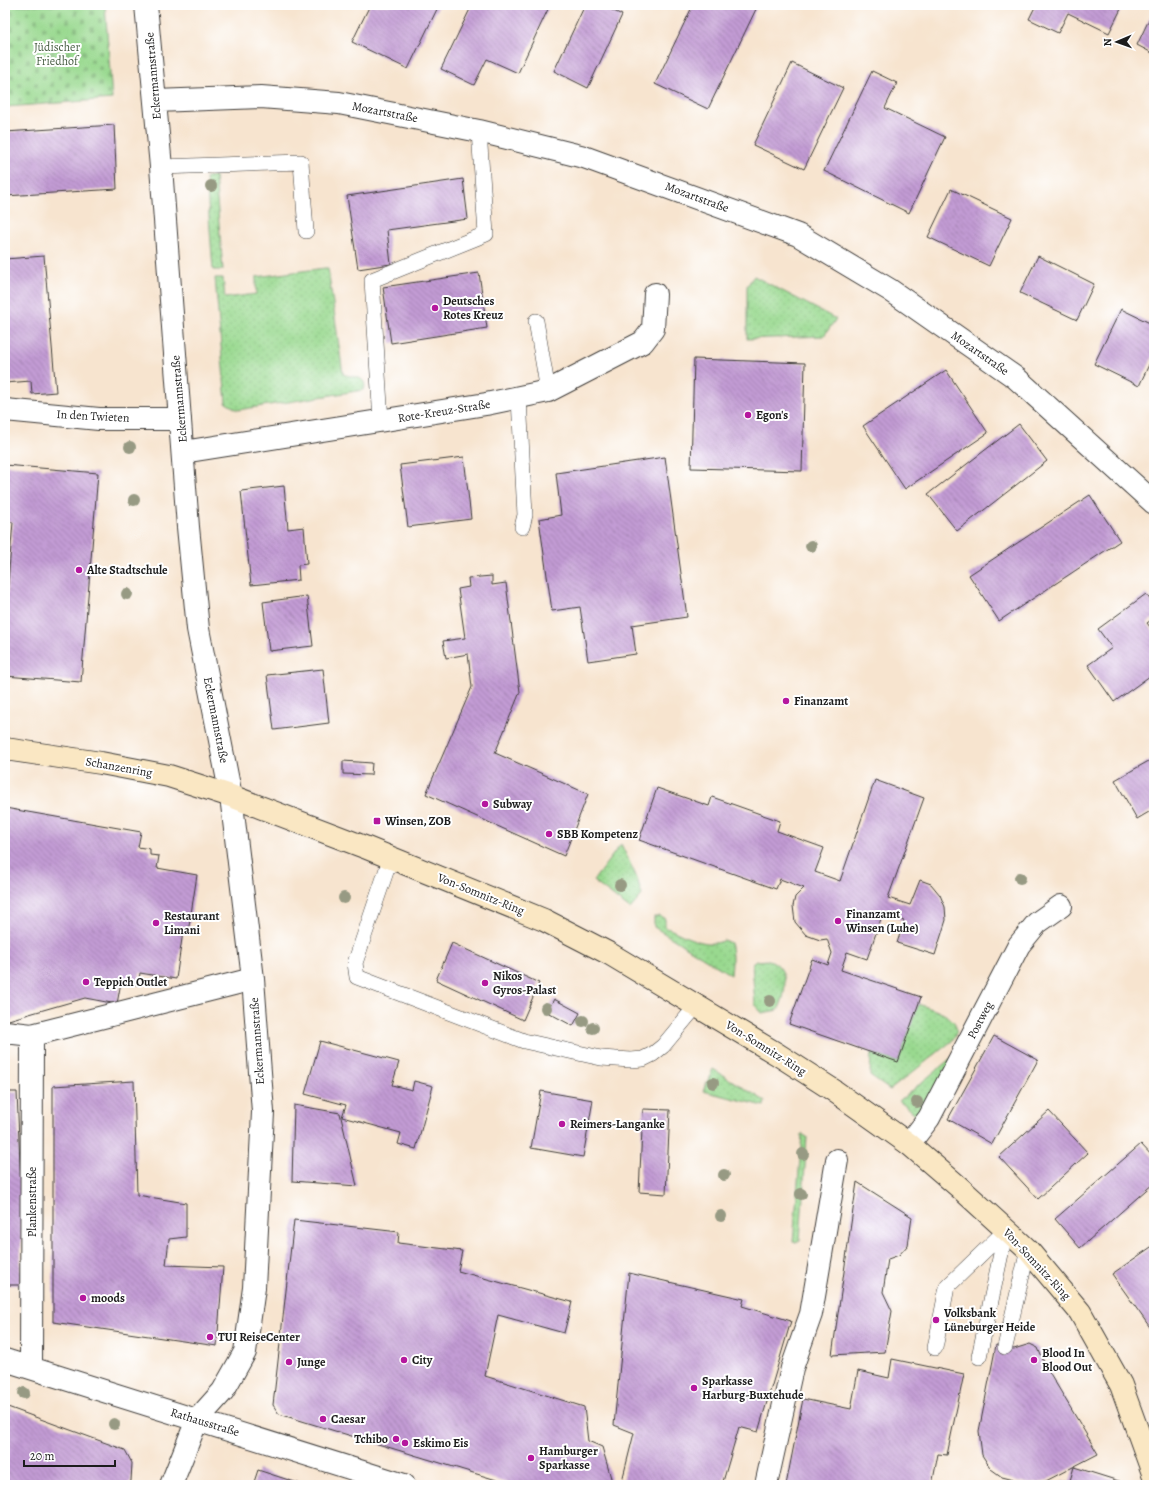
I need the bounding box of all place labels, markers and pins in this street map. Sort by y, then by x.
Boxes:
place label: Deutsches Rotes Kreuz [443,293,504,323]
marker: Deutsches Rotes Kreuz [430,303,440,313]
place label: Egon's [756,407,788,423]
marker: Egon's [743,410,753,420]
place label: Alte Stadtschule [86,562,168,578]
marker: Alte Stadtschule [74,565,84,575]
place label: Finanzamt [794,693,848,709]
marker: Finanzamt [781,696,791,706]
place label: Subway [493,796,532,812]
marker: Subway [480,799,490,809]
place label: Winsen, ZOB [384,813,452,829]
marker: Winsen, ZOB [372,816,382,826]
place label: SBB Kompetenz [557,826,639,842]
marker: SBB Kompetenz [544,829,554,839]
place label: Finanzamt Winsen (Luhe) [845,906,918,936]
place label: Restaurant Limani [164,908,219,938]
marker: Finanzamt Winsen (Luhe) [833,916,843,926]
marker: Restaurant Limani [151,918,161,928]
place label: Nikos Gyros-Palast [493,968,556,998]
place label: Teppich Outlet [94,974,167,990]
marker: Teppich Outlet [81,977,91,987]
marker: Nikos Gyros-Palast [480,978,490,988]
place label: Reimers-Langanke [570,1116,665,1132]
marker: Reimers-Langanke [557,1119,567,1129]
place label: moods [91,1290,125,1306]
marker: moods [78,1293,88,1303]
place label: Volksbank Lüneburger Heide [943,1305,1036,1335]
marker: Volksbank Lüneburger Heide [931,1315,941,1325]
place label: TUI ReiseCenter [218,1329,300,1345]
marker: TUI ReiseCenter [205,1332,215,1342]
place label: Blood In Blood Out [1042,1345,1092,1375]
place label: City [412,1352,433,1368]
place label: Junge [297,1354,326,1370]
marker: City [399,1355,409,1365]
marker: Blood In Blood Out [1029,1355,1039,1365]
marker: Junge [284,1357,294,1367]
place label: Sparkasse Harburg-Buxtehude [702,1373,804,1403]
marker: Sparkasse Harburg-Buxtehude [689,1383,699,1393]
place label: Caesar [331,1411,365,1427]
marker: Caesar [318,1414,328,1424]
place label: Tchibo [354,1431,388,1447]
marker: Tchibo [391,1434,401,1444]
place label: Eskimo Eis [413,1435,468,1451]
marker: Eskimo Eis [400,1438,410,1448]
place label: Hamburger Sparkasse [539,1443,598,1473]
marker: Hamburger Sparkasse [526,1453,536,1463]

